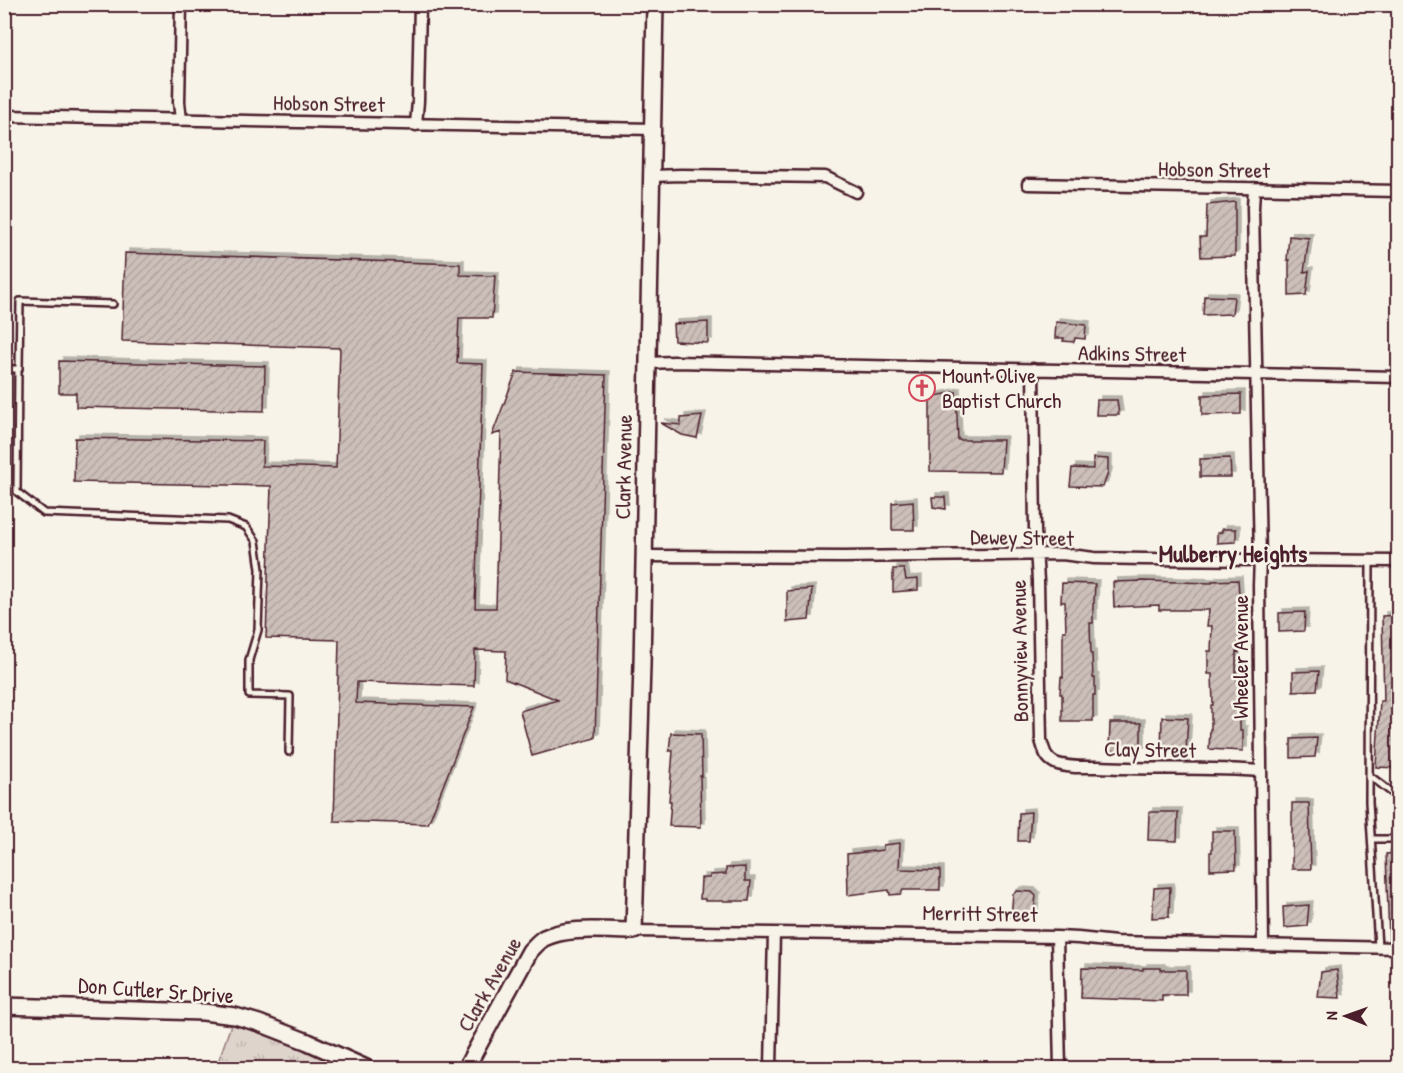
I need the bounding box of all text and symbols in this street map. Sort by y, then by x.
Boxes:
street label: Hobson Street [273,87,386,119]
street label: Hobson Street [1158,153,1271,185]
street label: Adkins Street [1078,337,1187,369]
place label: Mount Olive Baptist Church [942,360,1061,415]
church icon: Mount Olive Baptist Church [907,373,937,403]
street label: Clark Avenue [607,414,639,520]
street label: Dewey Street [970,521,1075,553]
district label: Mulberry Heights [1159,537,1307,570]
street label: Bonnyview Avenue [1003,579,1035,723]
street label: Wheeler Avenue [1225,595,1255,719]
street label: Clay Street [1104,733,1197,765]
street label: Merritt Street [922,897,1038,929]
street label: Clark Avenue [450,931,528,1037]
street label: Don Cutler Sr Drive [77,970,235,1010]
north arrow [1316,986,1376,1046]
text: N [1320,1011,1342,1020]

